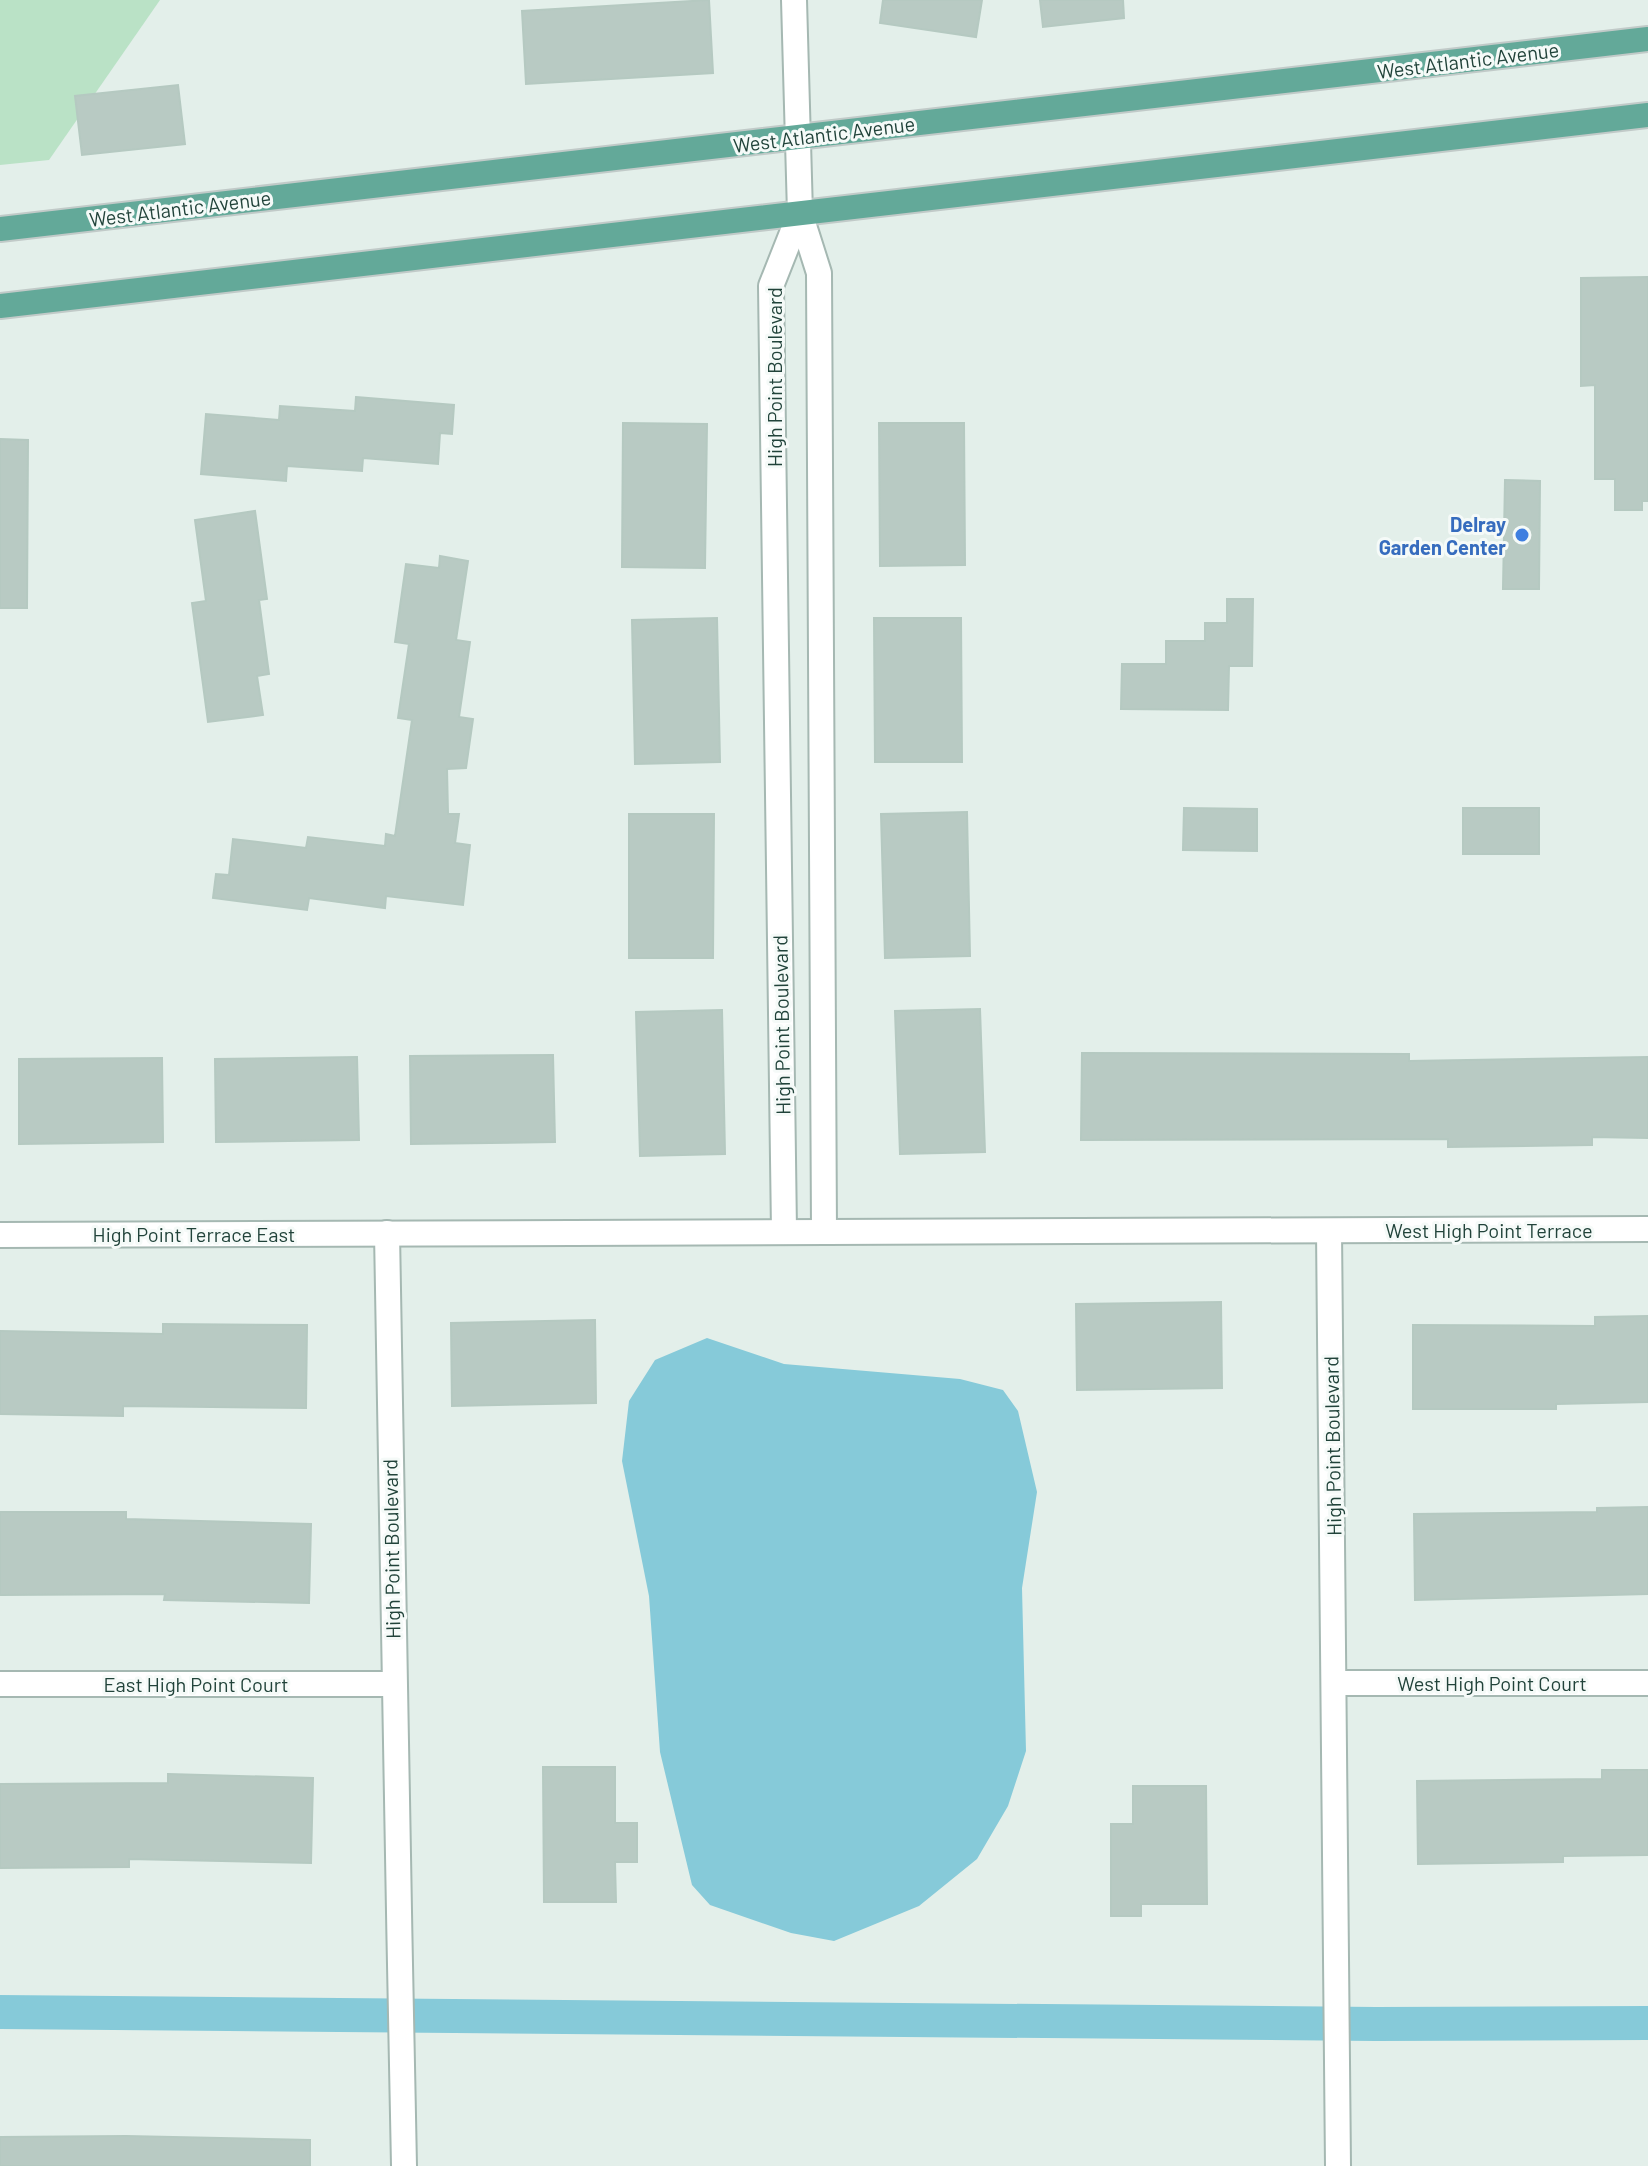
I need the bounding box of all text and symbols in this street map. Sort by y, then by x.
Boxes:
street label: West Atlantic Avenue [1376,37,1560,83]
street label: West Atlantic Avenue [732,111,916,157]
street label: West Atlantic Avenue [88,185,272,231]
street label: High Point Boulevard [762,287,786,467]
place label: Delray Garden Center [1379,512,1506,559]
marker: Delray Garden Center [1513,526,1531,544]
street label: High Point Boulevard [767,935,795,1115]
street label: West High Point Terrace [1385,1218,1593,1242]
street label: High Point Terrace East [93,1222,295,1246]
street label: High Point Boulevard [1318,1356,1346,1536]
street label: High Point Boulevard [377,1459,405,1639]
street label: West High Point Court [1397,1671,1587,1695]
street label: East High Point Court [104,1672,288,1696]

